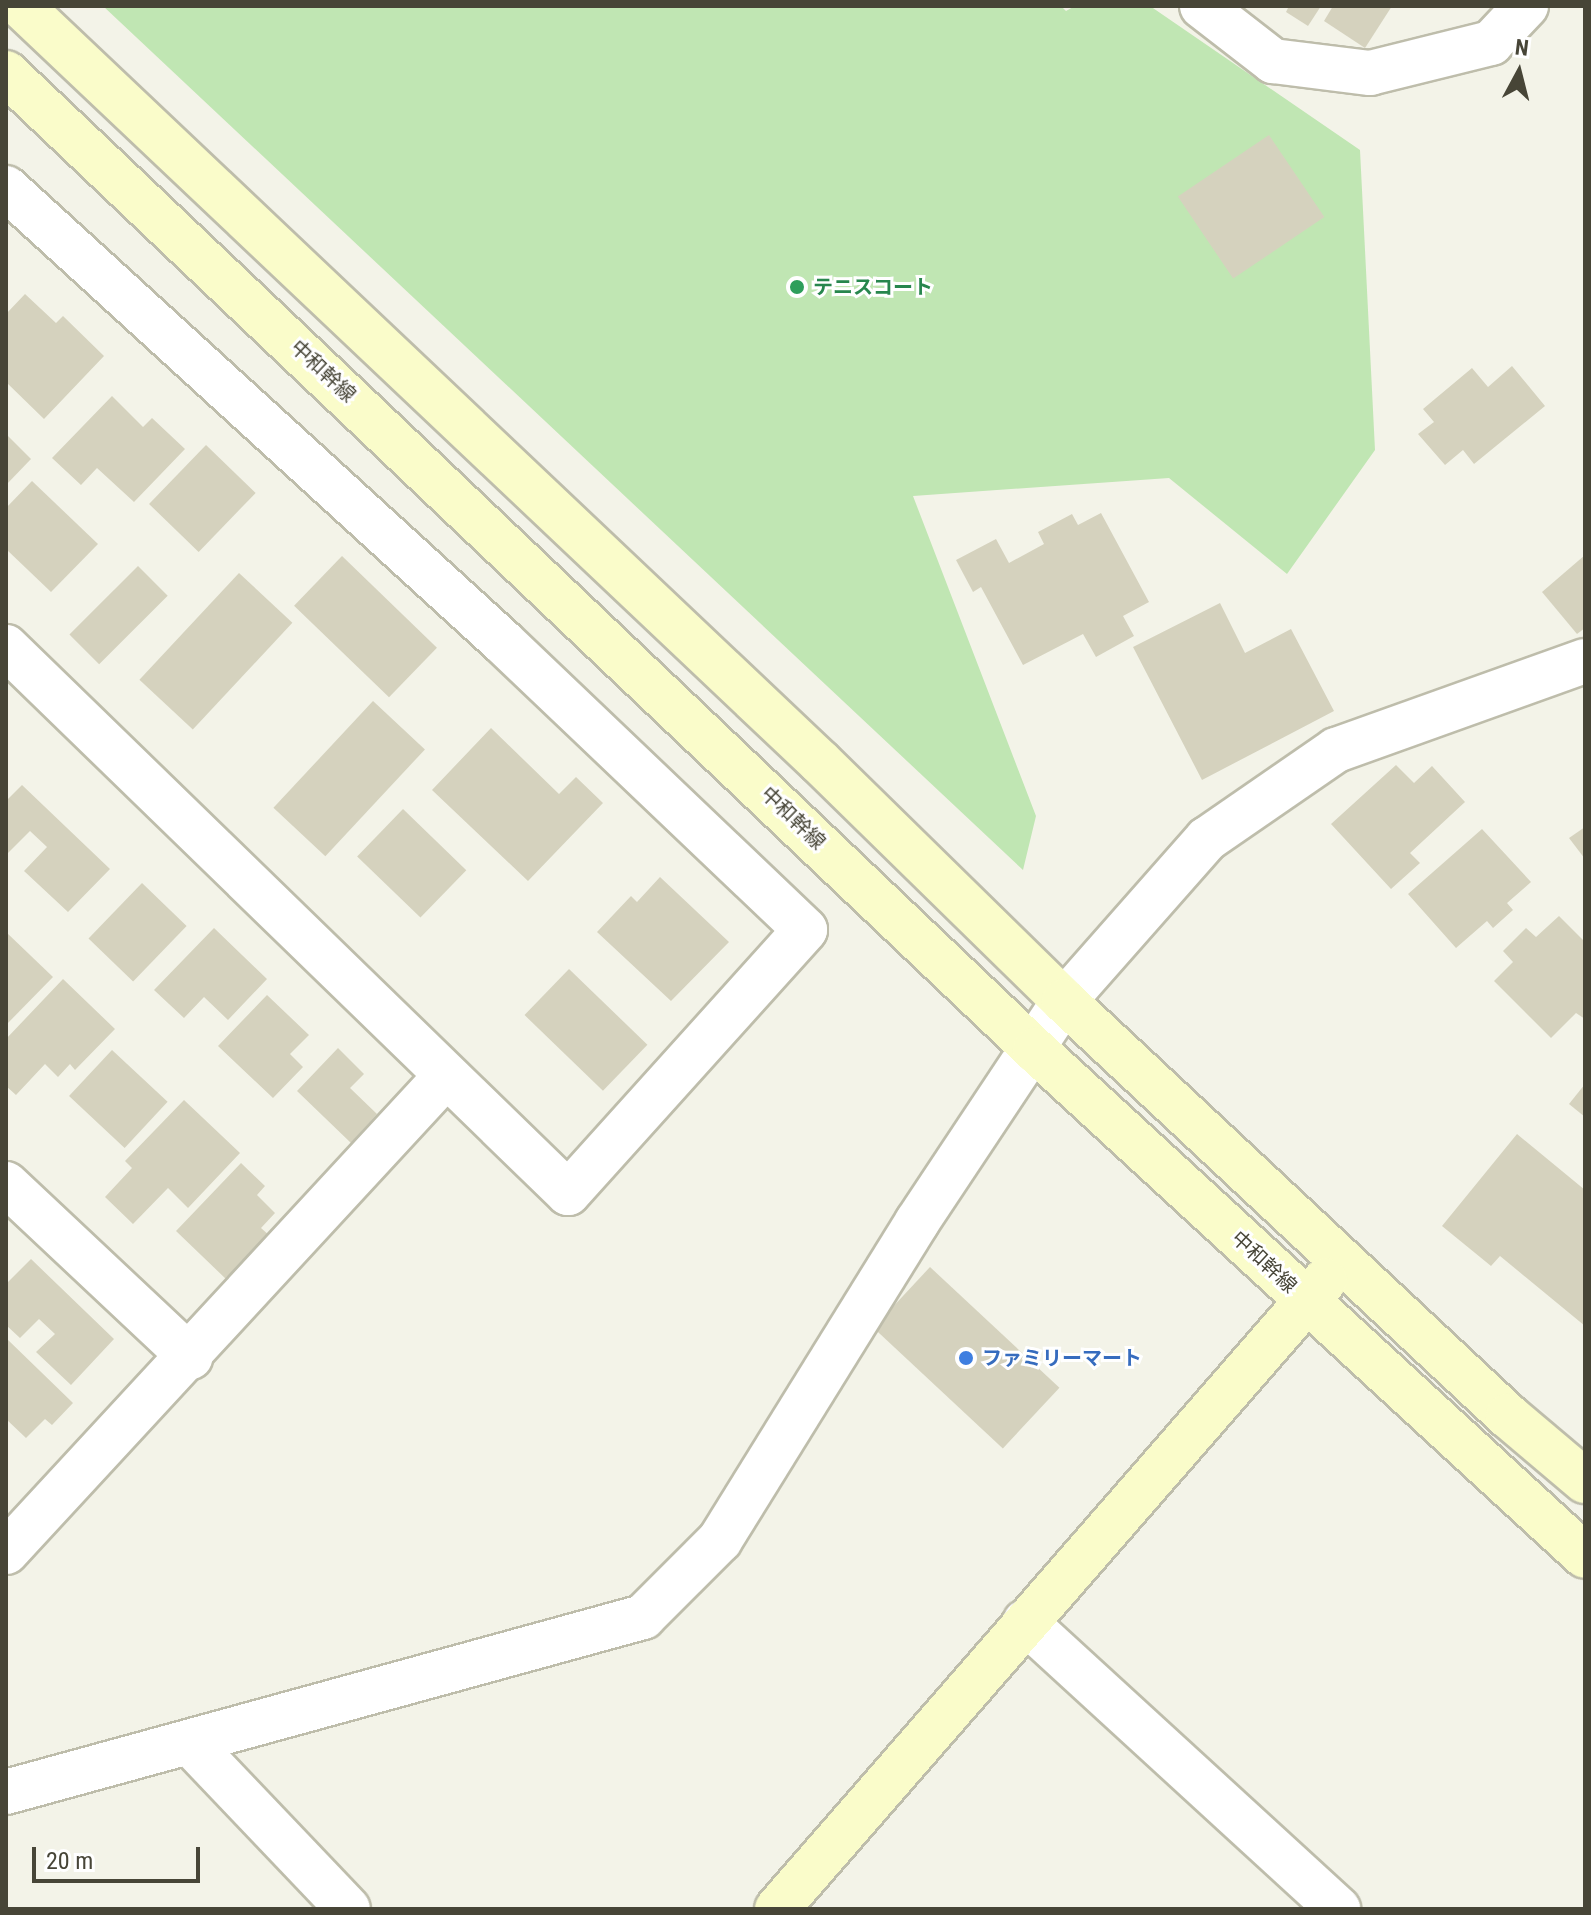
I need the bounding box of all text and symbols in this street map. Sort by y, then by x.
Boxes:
north arrow [1479,32,1559,112]
text: N [1514,34,1530,61]
place label: テニスコート [813,275,933,299]
marker: テニスコート [788,278,806,296]
street label: 中和幹線 [286,335,360,407]
street label: 中和幹線 [756,782,830,854]
street label: 中和幹線 [1227,1226,1301,1298]
place label: ファミリーマート [982,1346,1142,1370]
marker: ファミリーマート [957,1349,975,1367]
scale bar [36,1831,204,1881]
text: 20 m [46,1847,93,1875]

